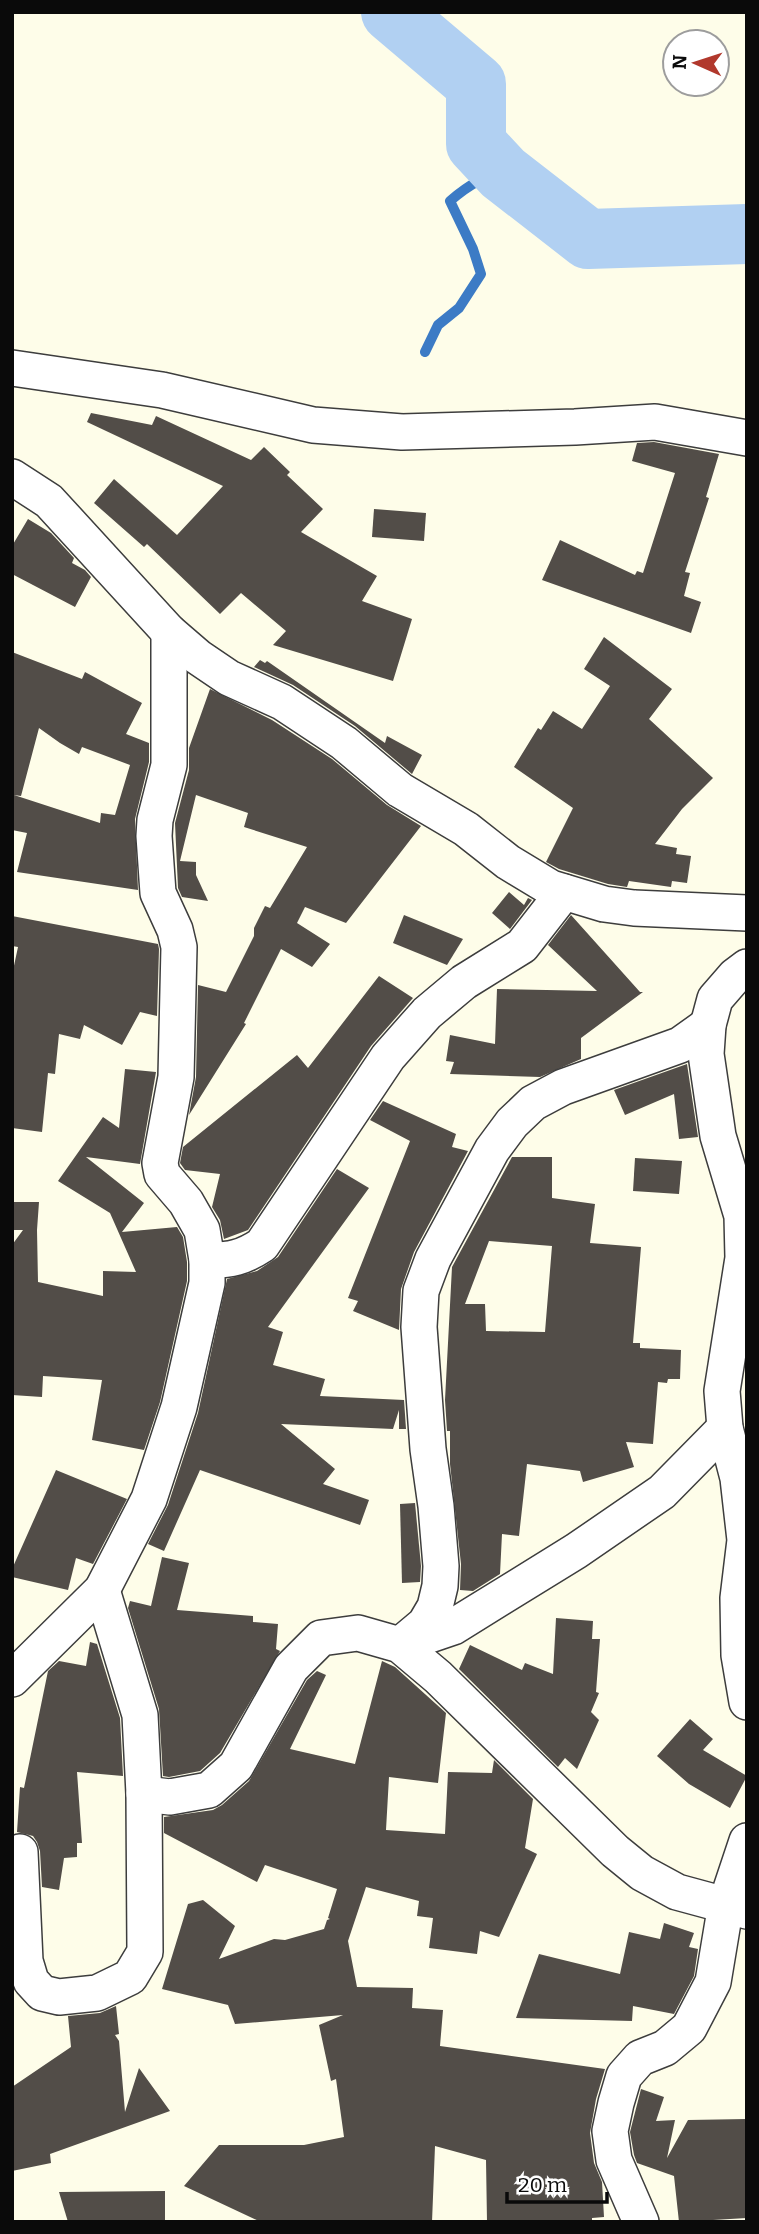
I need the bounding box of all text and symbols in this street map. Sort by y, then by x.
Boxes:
north arrow [661,28,731,98]
text: N [668,54,691,70]
scale bar [507,2160,607,2204]
text: 20 m [518,2172,567,2198]

